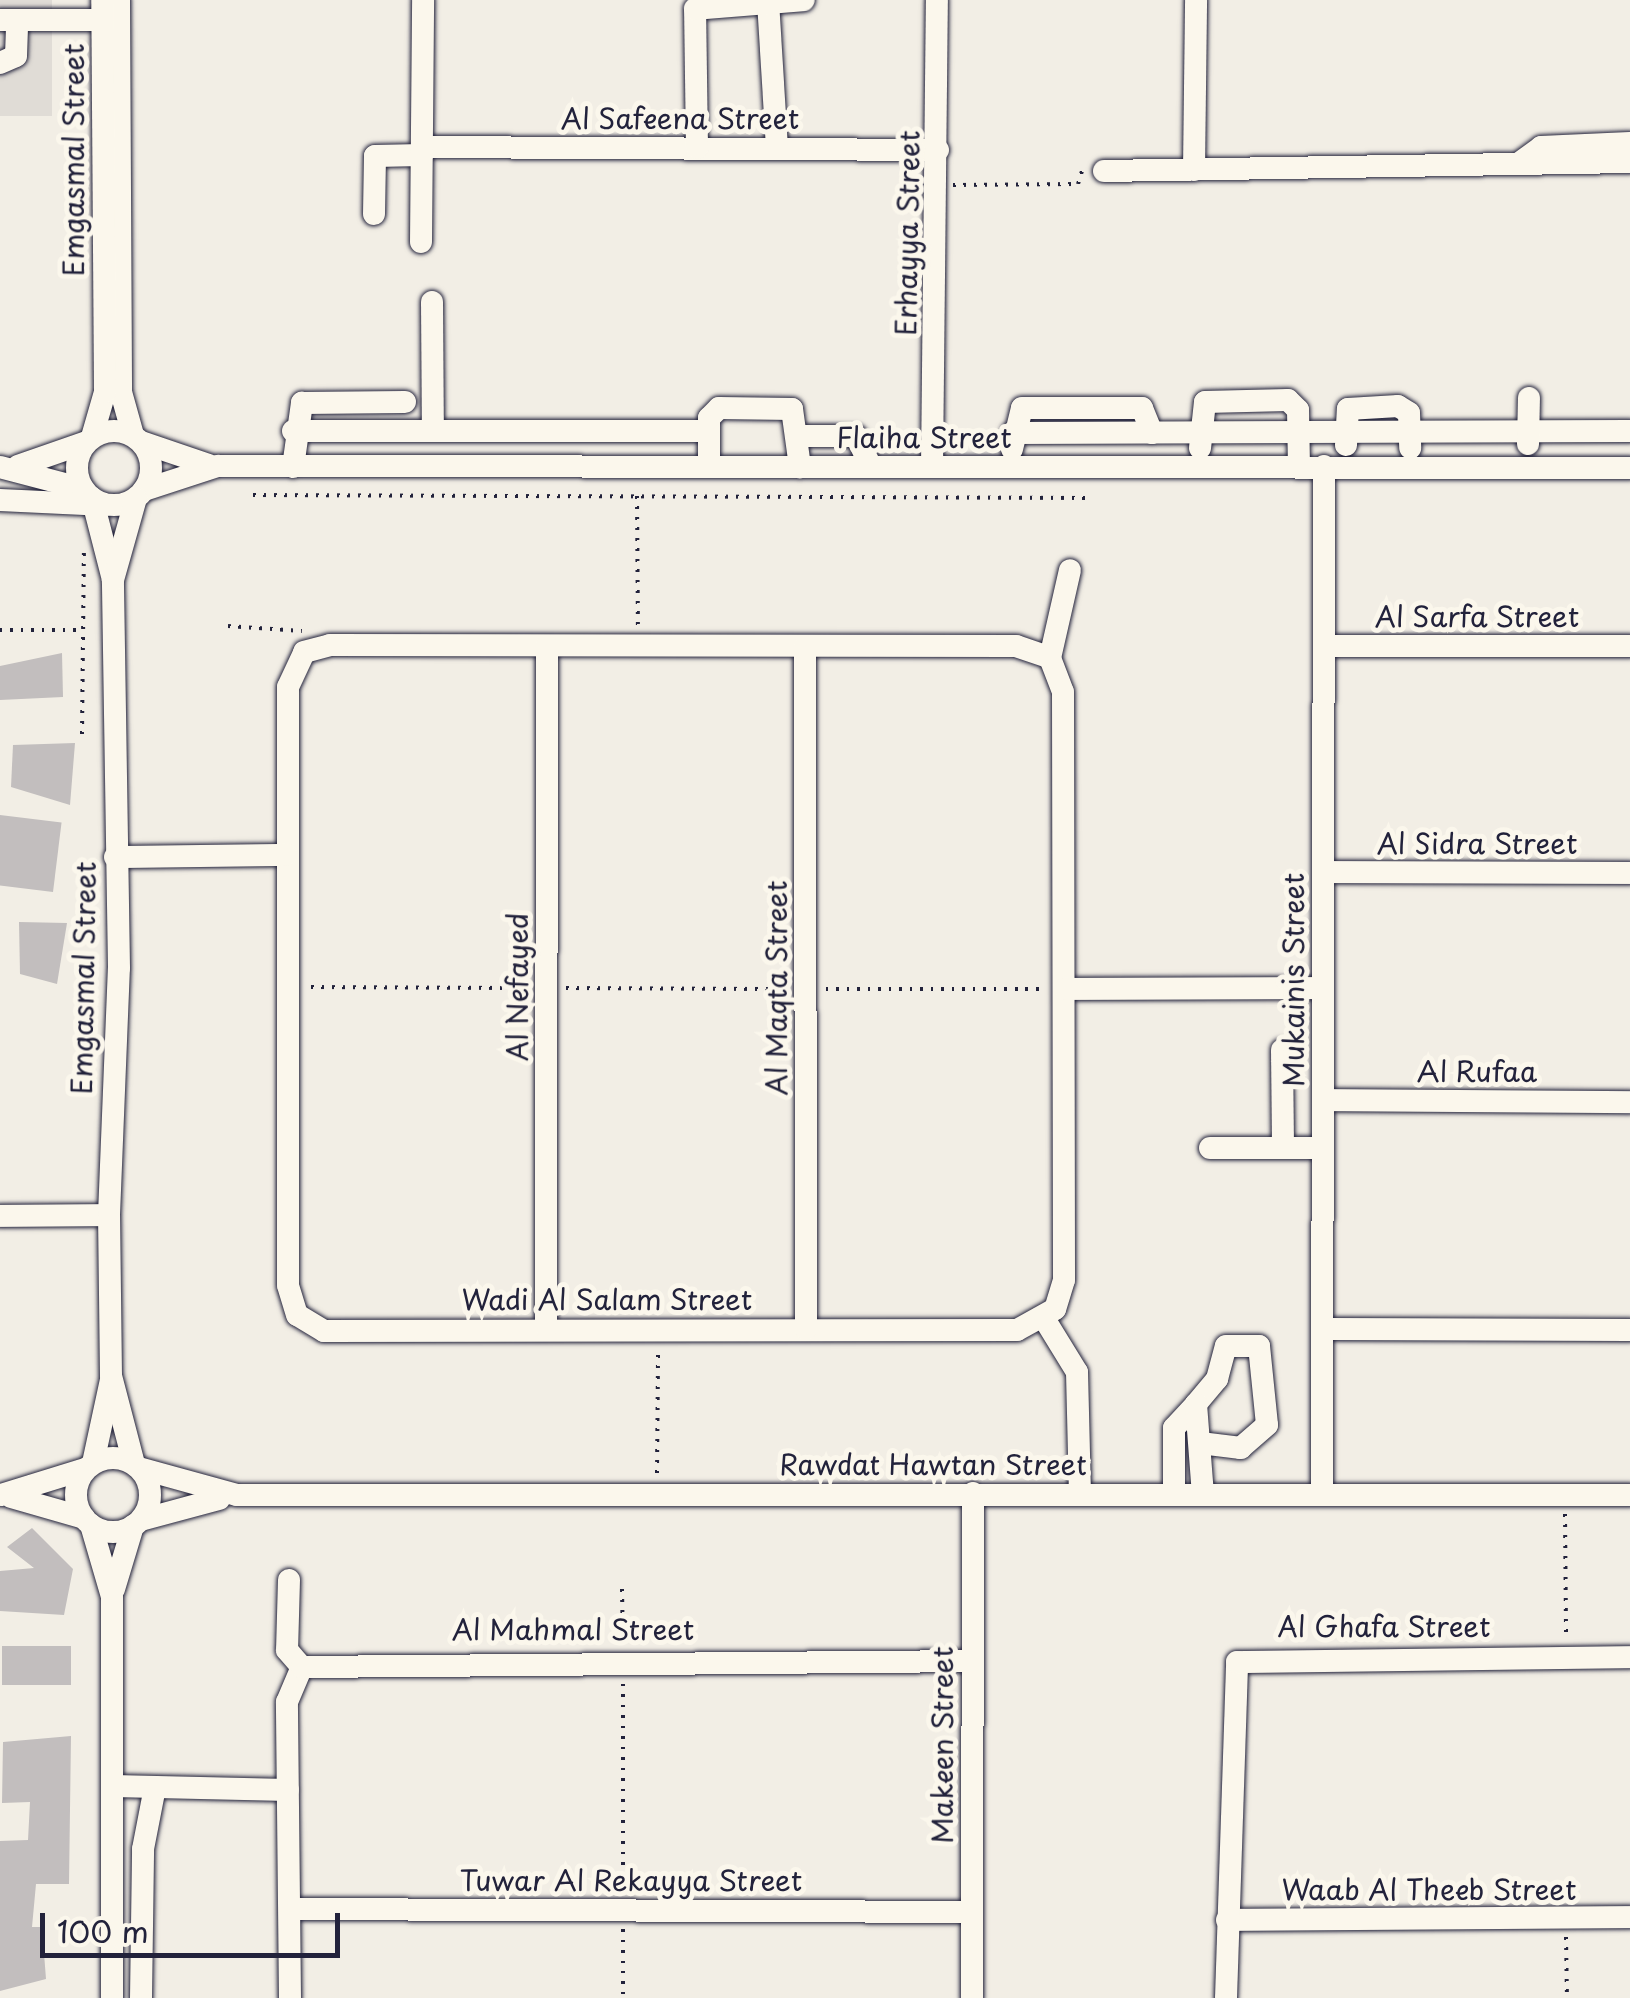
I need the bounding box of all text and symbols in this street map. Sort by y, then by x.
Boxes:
street label: Emgasmal Street [56,43,90,277]
street label: Al Safeena Street [561,101,799,135]
street label: Erhayya Street [888,129,926,337]
street label: Flaiha Street [836,420,1012,454]
street label: Al Sarfa Street [1373,599,1581,633]
street label: Al Sidra Street [1376,826,1578,860]
street label: Emgasmal Street [64,861,102,1095]
street label: Mukainis Street [1276,873,1310,1087]
street label: Al Maqta Street [759,878,793,1098]
street label: Al Nefayed [500,911,534,1063]
street label: Al Rufaa [1418,1054,1536,1088]
street label: Wadi Al Salam Street [459,1282,755,1316]
street label: Rawdat Hawtan Street [777,1447,1089,1481]
street label: Al Ghafa Street [1276,1609,1492,1643]
street label: Al Mahmal Street [451,1612,695,1646]
street label: Makeen Street [925,1645,959,1845]
street label: Tuwar Al Rekayya Street [460,1863,802,1897]
street label: Waab Al Theeb Street [1280,1872,1578,1906]
scale bar [45,1893,345,1955]
text: 100 m [57,1908,149,1953]

